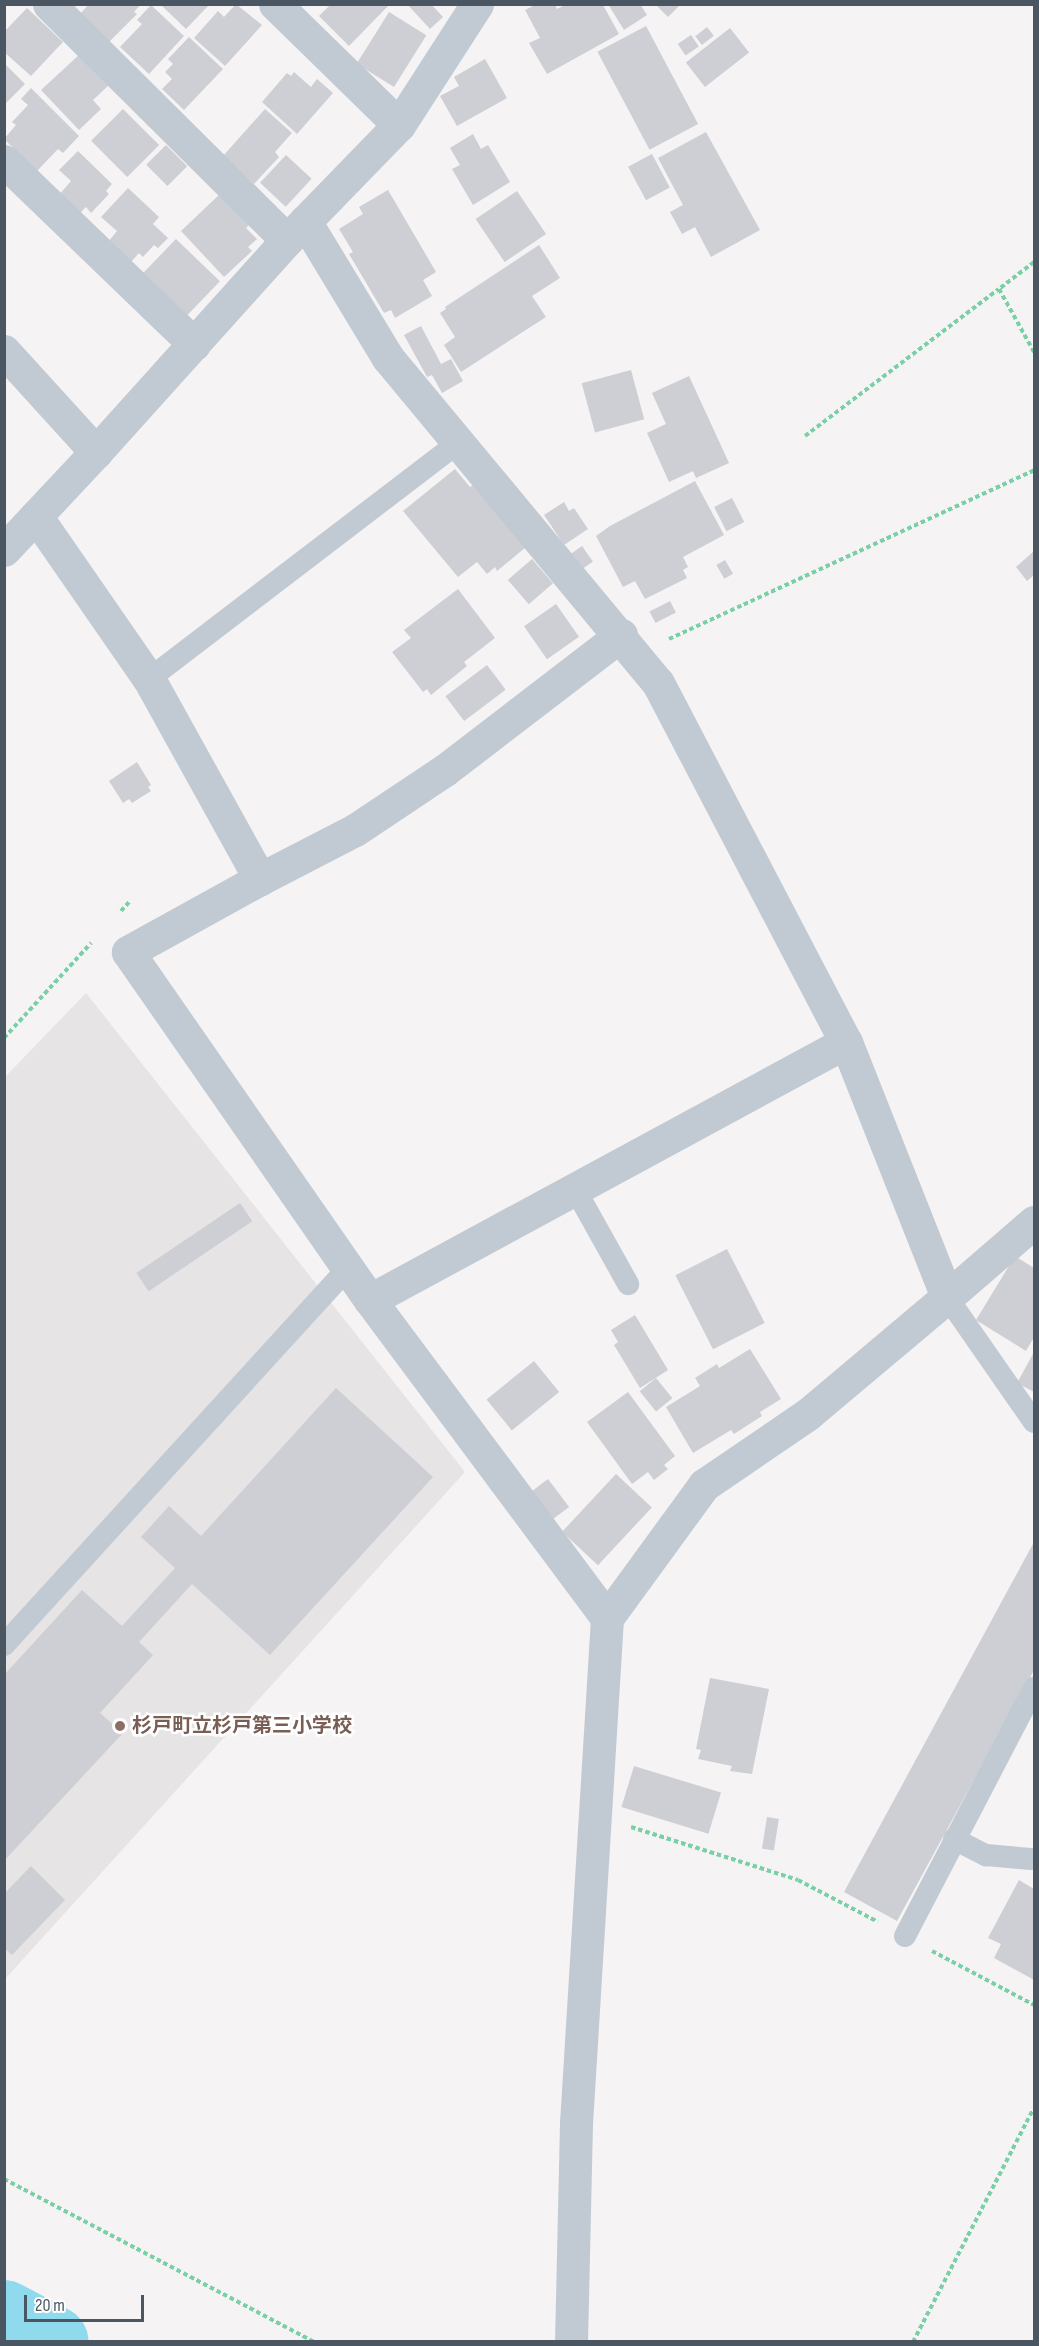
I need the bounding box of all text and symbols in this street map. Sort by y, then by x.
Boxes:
place label: 杉戸町立杉戸第三小学校 [132,1714,352,1738]
marker: 杉戸町立杉戸第三小学校 [113,1719,127,1733]
scale bar [27,2283,147,2321]
text: 20 m [35,2295,65,2316]

